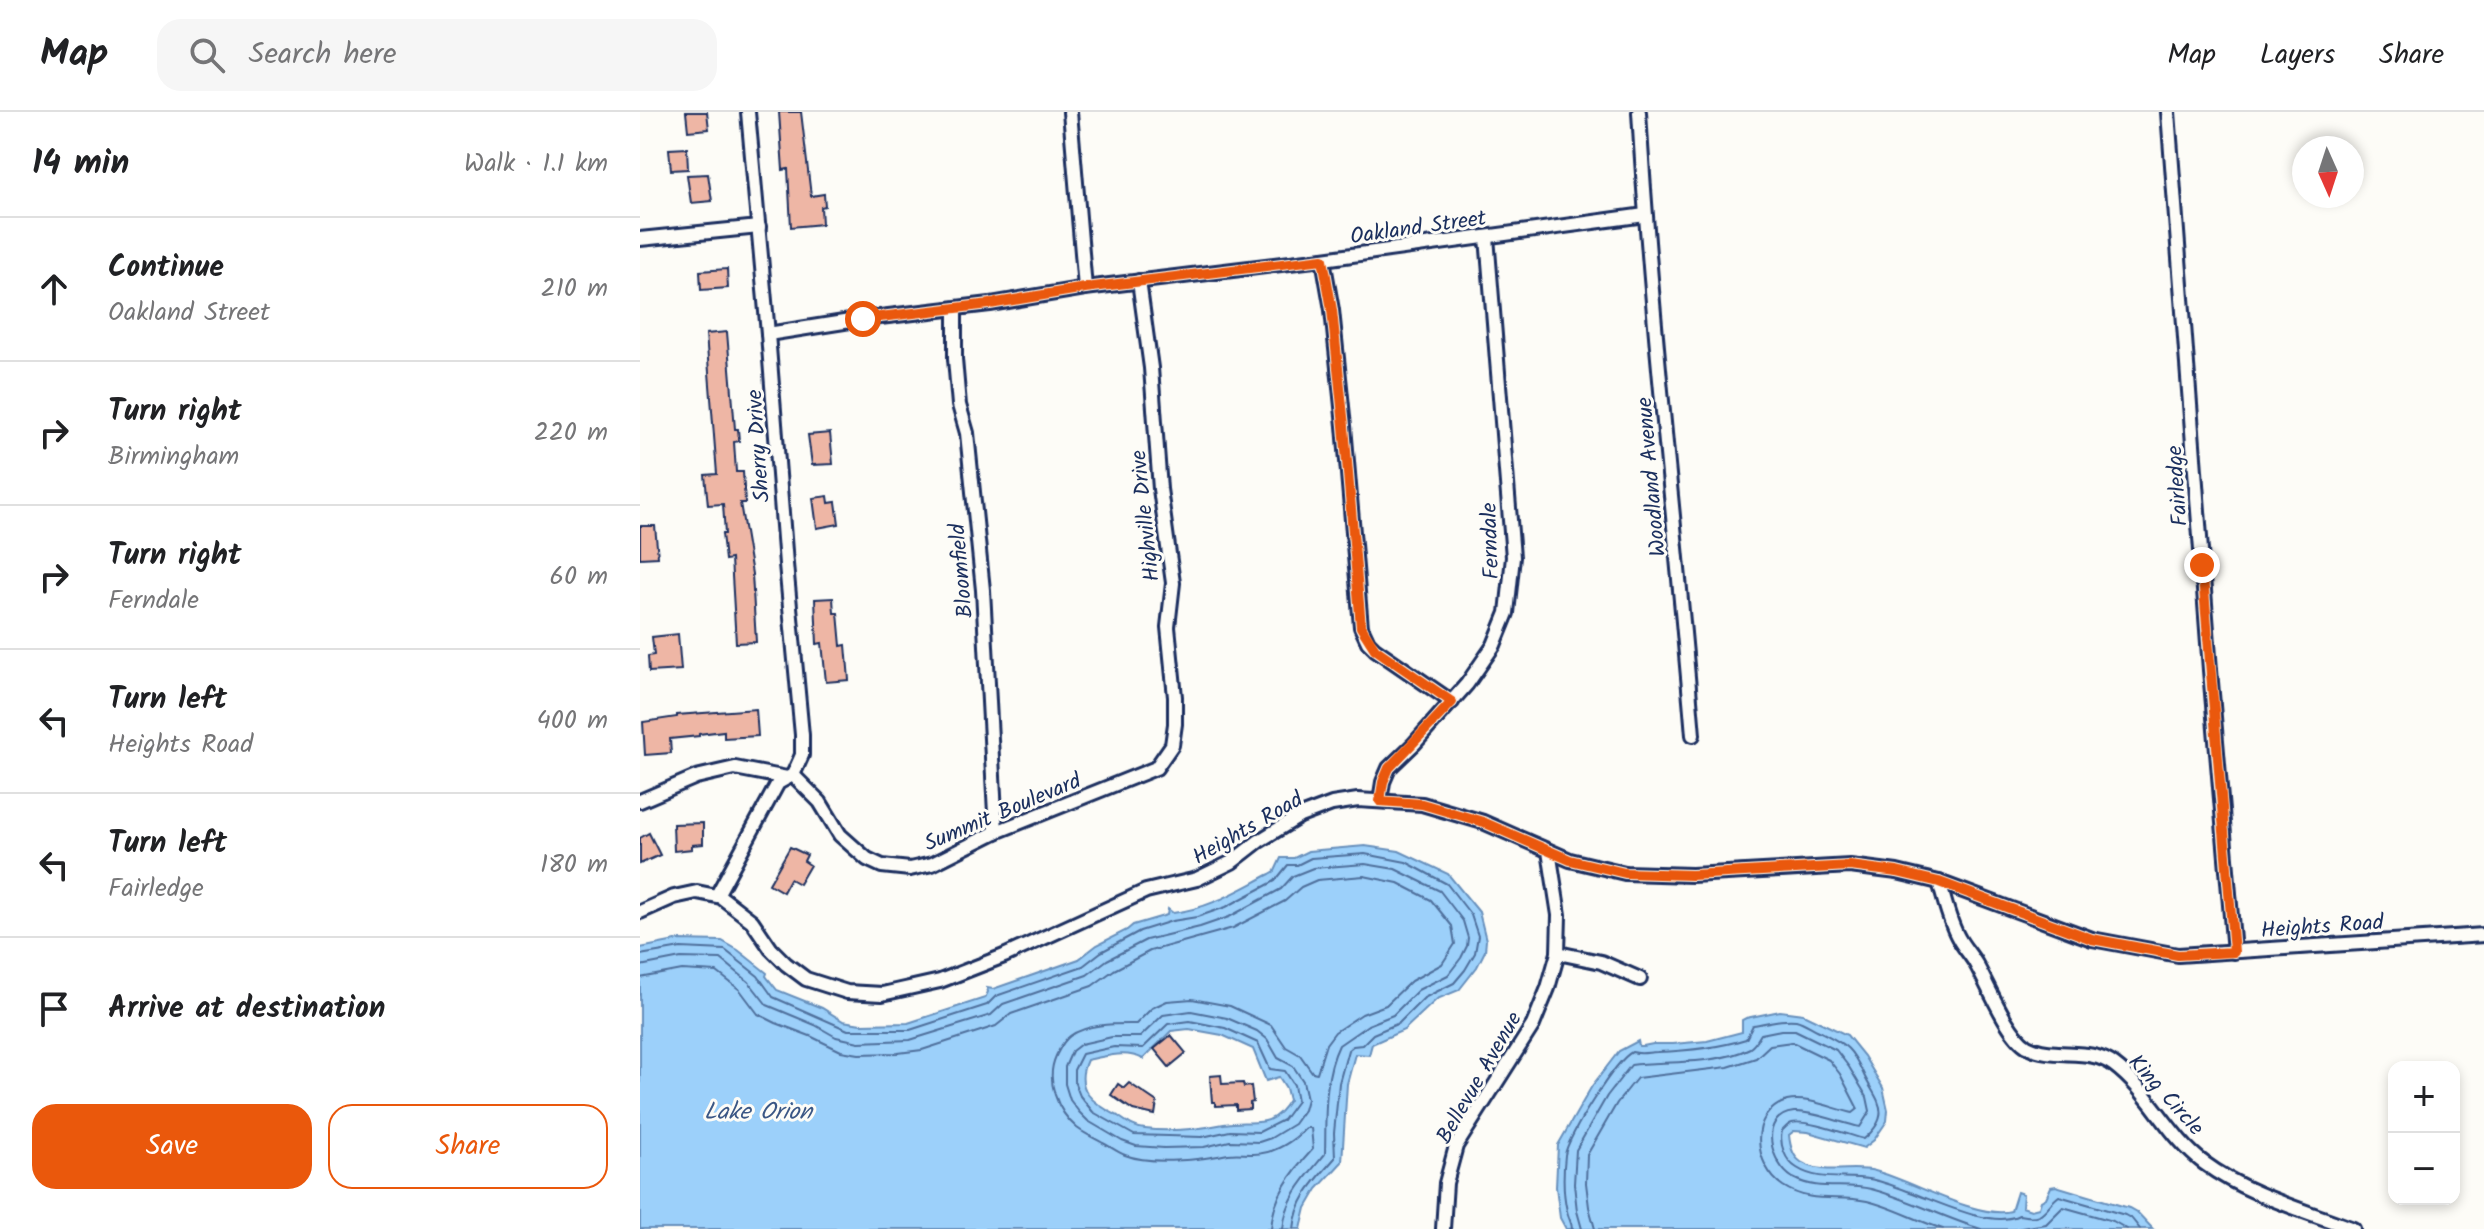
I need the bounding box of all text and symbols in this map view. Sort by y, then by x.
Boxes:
search box [157,19,717,91]
text: Map [40,25,109,85]
text: Search here [249,31,396,79]
icon: search [185,33,229,77]
text: Map [2167,33,2216,78]
text: Layers [2260,33,2335,78]
text: Share [2379,33,2444,78]
north arrow [2292,136,2364,208]
text: 14 min [32,137,129,191]
text: Walk · 1.1 km [464,143,608,185]
street label: Oakland Street [1348,202,1489,255]
text: Continue [108,244,224,292]
icon: ahead [32,267,76,311]
text: 210 m [541,268,608,310]
text: Oakland Street [108,292,270,334]
route start [845,301,881,337]
text: Turn right [108,388,241,436]
street label: Sherry Drive [738,388,781,503]
street label: Woodland Avenue [1628,395,1677,558]
icon: right [32,411,76,455]
text: 220 m [534,412,608,454]
text: Birmingham [108,436,239,478]
street label: Fairledge [2158,444,2199,527]
street label: Highville Drive [1122,448,1171,583]
street label: Ferndale [1473,502,1510,580]
street label: Bloomfield [941,521,984,619]
text: Turn right [108,532,241,580]
route end [2184,547,2220,583]
icon: right [32,555,76,599]
text: 60 m [549,556,608,598]
text: Ferndale [108,580,199,622]
text: Turn left [108,676,227,724]
icon: left [32,699,76,743]
text: 400 m [537,700,608,742]
text: Heights Road [108,724,253,766]
street label: Summit Boulevard [919,764,1088,862]
street label: Heights Road [1186,783,1311,875]
text: Turn left [108,820,227,868]
icon: left [32,843,76,887]
text: 180 m [540,844,608,886]
text: Fairledge [108,868,204,910]
street label: Heights Road [2260,906,2386,949]
text: Arrive at destination [108,985,385,1033]
icon: arrive [32,987,76,1031]
street label: Bellevue Avenue [1428,1005,1532,1151]
street label: King Circle [2119,1047,2212,1145]
map controls [2388,1061,2460,1205]
button: + [2388,1061,2460,1133]
water label: Lake Orion [704,1093,814,1132]
button: Save [32,1104,312,1189]
button: Share [328,1104,608,1189]
button: − [2388,1133,2460,1205]

